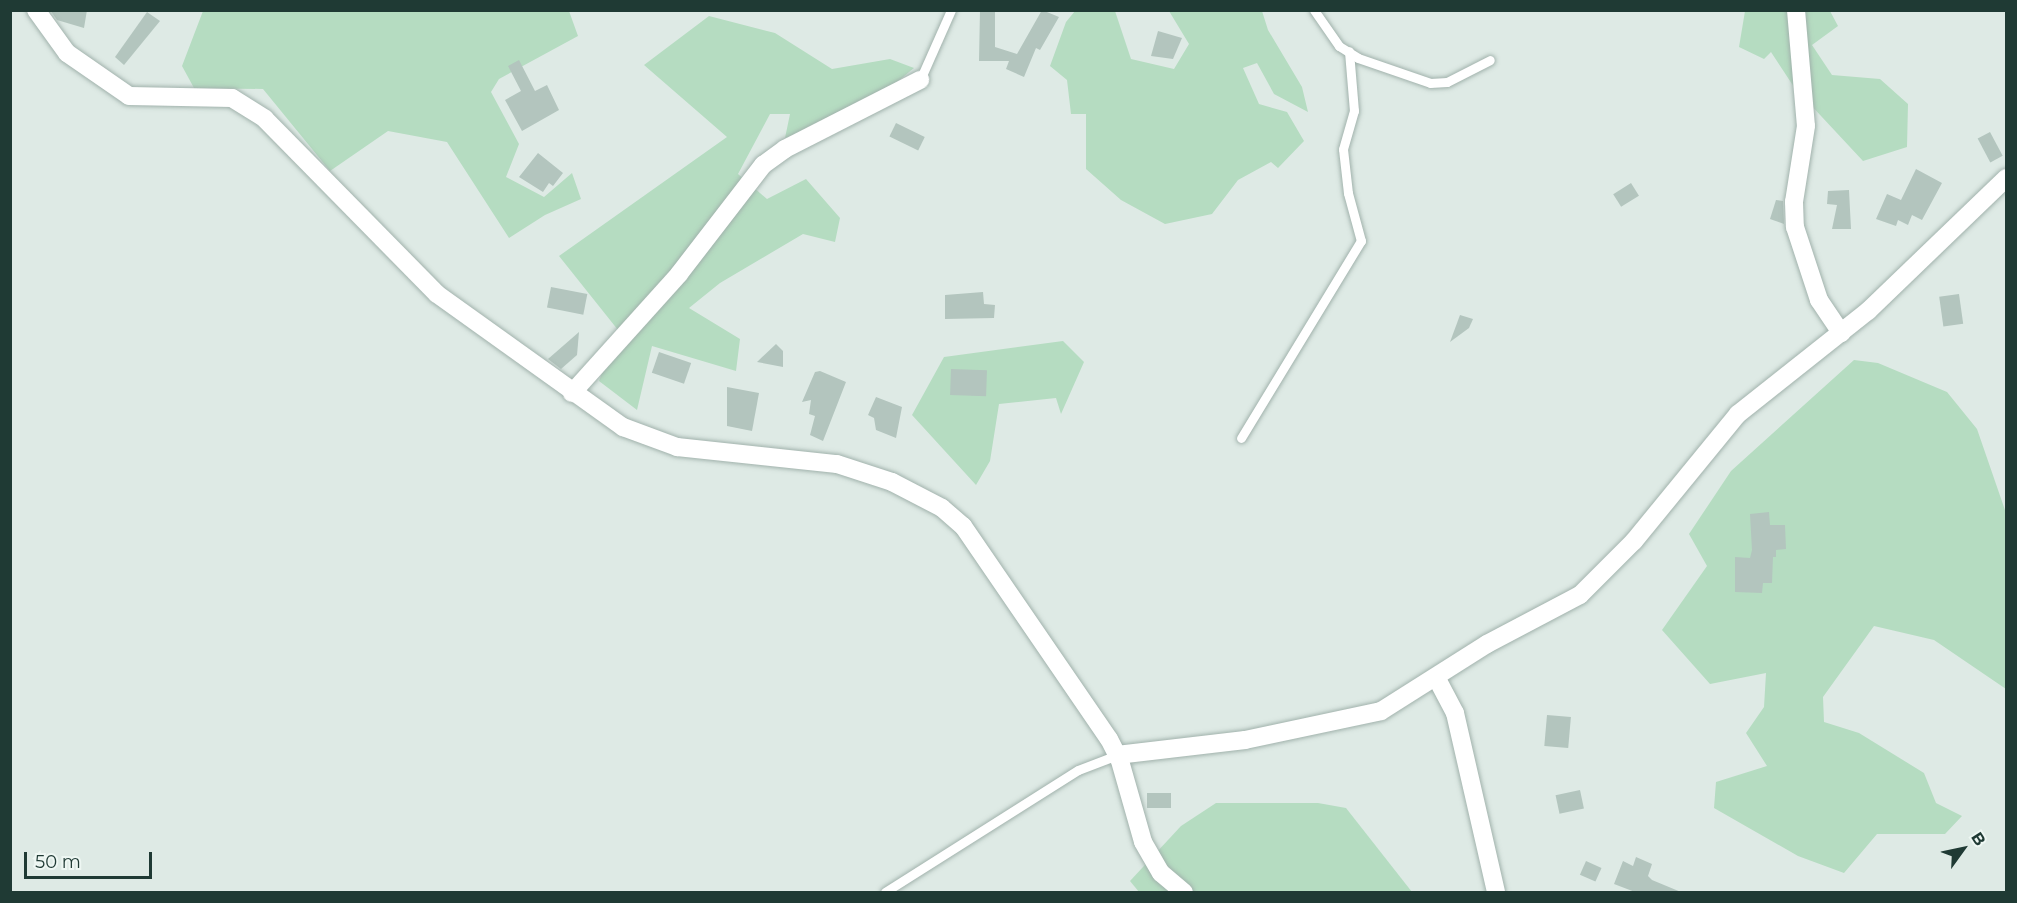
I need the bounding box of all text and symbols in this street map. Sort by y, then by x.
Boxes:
north arrow [1933,819,1993,879]
text: B [1967,829,1990,849]
scale bar [27,840,154,878]
text: 50 m [35,851,81,873]

